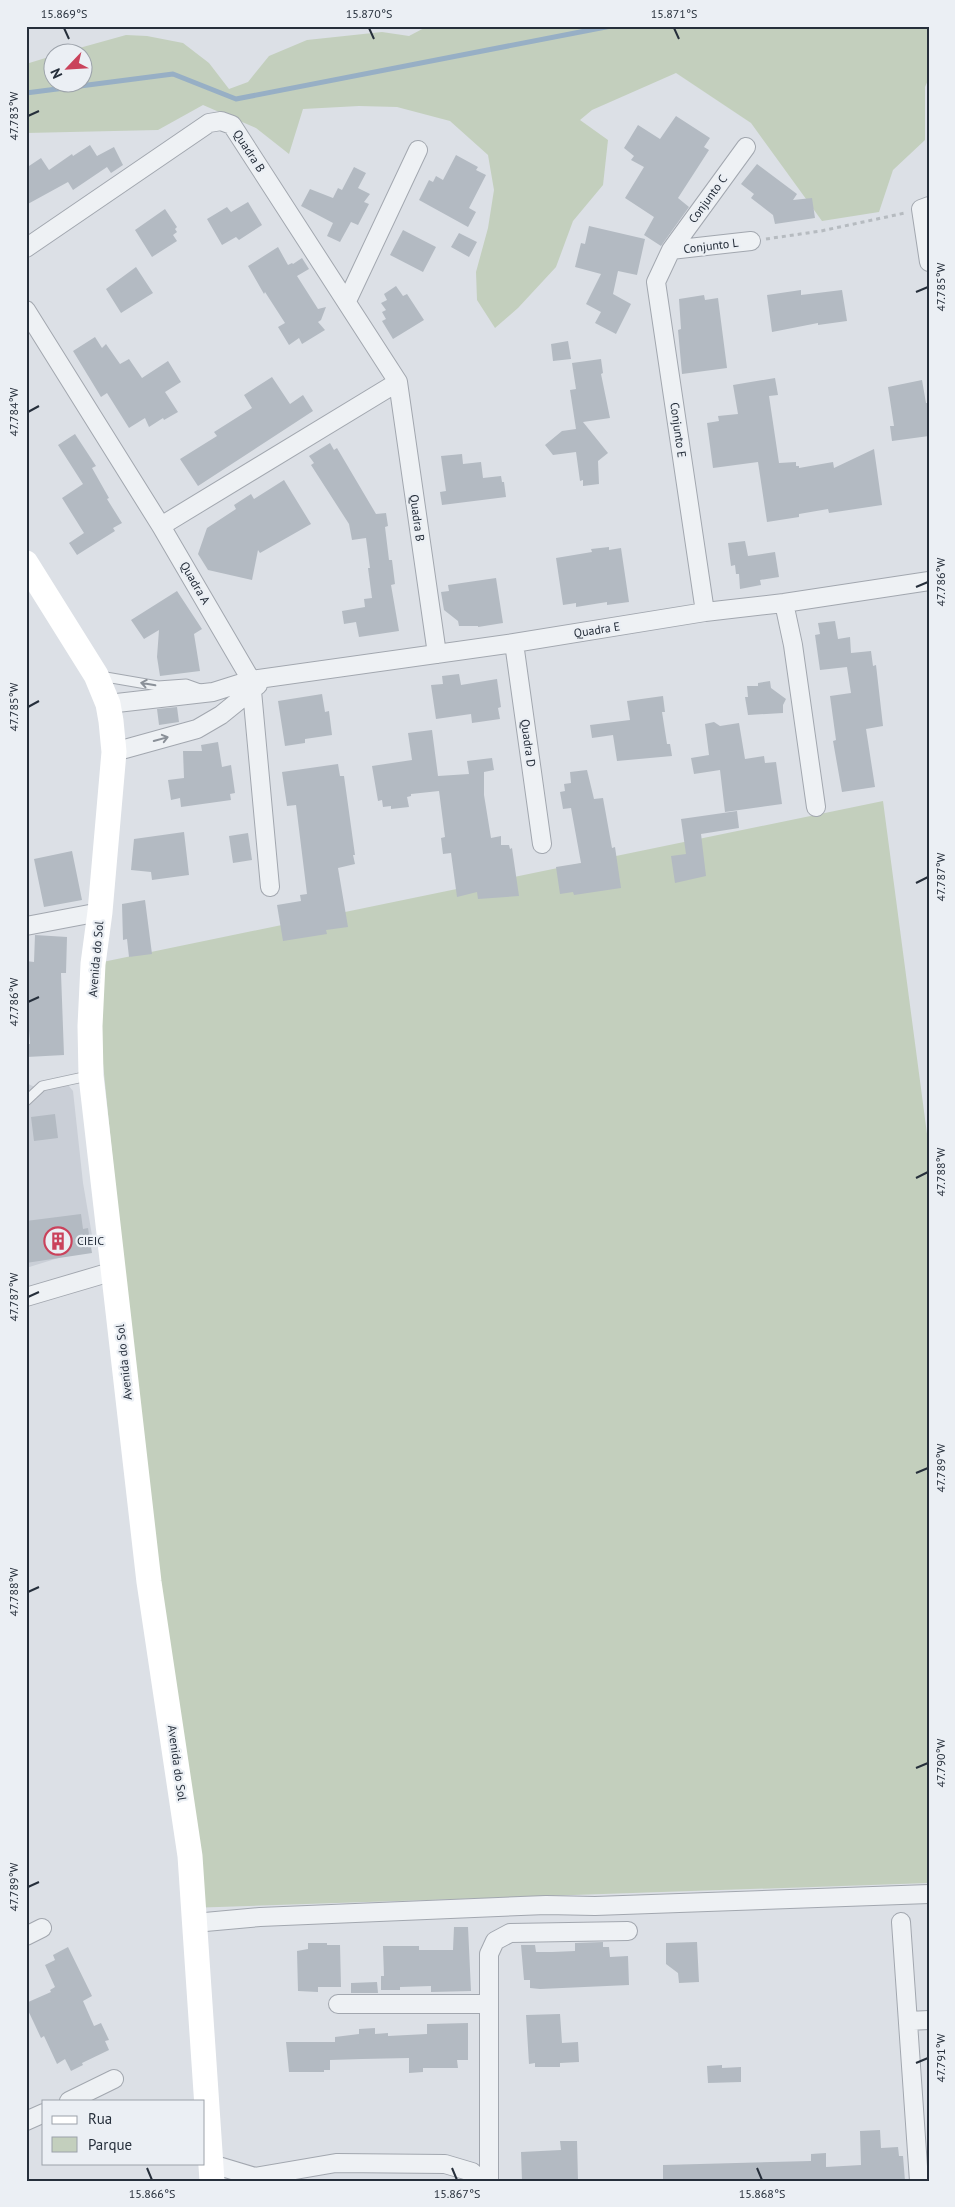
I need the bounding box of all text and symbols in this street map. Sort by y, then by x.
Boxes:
text: 15.869°S [41,6,87,21]
text: 15.870°S [346,6,392,21]
text: 15.871°S [651,6,697,21]
north arrow [42,42,92,92]
text: N [46,66,66,81]
text: 47.783°W [6,91,21,140]
street label: Quadra B [230,127,269,175]
street label: Conjunto C [685,171,730,226]
street label: Conjunto L [683,235,739,256]
text: 47.785°W [933,262,948,311]
text: 47.784°W [6,387,21,436]
street label: Conjunto E [667,401,690,459]
street label: Quadra B [407,493,428,542]
text: 47.786°W [933,557,948,606]
street label: Quadra A [177,559,214,607]
street label: Quadra E [573,618,621,641]
one-way arrow [140,678,156,688]
text: 47.785°W [6,682,21,731]
street label: Quadra D [518,718,539,768]
one-way arrow [152,733,168,743]
text: 47.787°W [933,852,948,901]
street label: Avenida do Sol [85,920,106,998]
text: 47.786°W [6,977,21,1026]
text: 47.788°W [933,1147,948,1196]
building icon: CIEIC [43,1226,73,1256]
place label: CIEIC [77,1233,104,1248]
text: 47.787°W [6,1272,21,1321]
street label: Avenida do Sol [112,1323,135,1401]
text: 47.789°W [933,1443,948,1492]
text: 47.788°W [6,1567,21,1616]
street label: Avenida do Sol [165,1724,190,1802]
text: 47.790°W [933,1738,948,1787]
text: 47.789°W [6,1862,21,1911]
text: 47.791°W [933,2033,948,2082]
legend [42,2100,205,2164]
text: Rua [88,2109,112,2128]
text: Parque [88,2135,132,2154]
text: 15.866°S [129,2186,175,2201]
text: 15.867°S [434,2186,480,2201]
text: 15.868°S [739,2186,785,2201]

